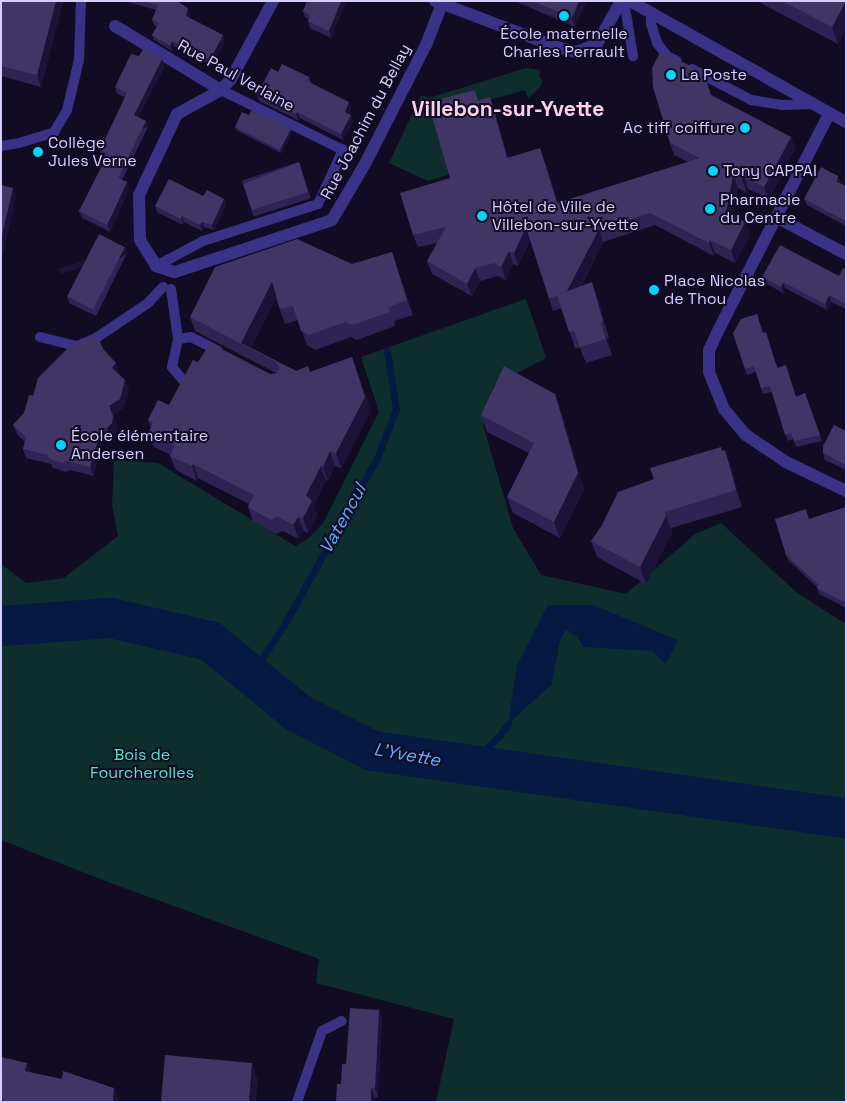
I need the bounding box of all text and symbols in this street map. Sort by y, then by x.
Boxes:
marker: École maternelle Charles Perrault [558,10,570,22]
place label: École maternelle Charles Perrault [500,24,628,62]
street label: Rue Paul Verlaine [174,36,298,116]
street label: Rue Joachim du Bellay [317,41,415,203]
place label: La Poste [681,65,747,85]
marker: La Poste [665,69,677,81]
district label: Villebon-sur-Yvette [412,96,604,122]
place label: Ac tiff coiffure [623,118,735,138]
marker: Ac tiff coiffure [739,122,751,134]
place label: Collège Jules Verne [48,133,137,171]
marker: Collège Jules Verne [32,146,44,158]
place label: Tony CAPPAI [723,161,817,181]
marker: Tony CAPPAI [707,165,719,177]
place label: Pharmacie du Centre [720,190,800,228]
place label: Hôtel de Ville de Villebon-sur-Yvette [492,197,639,235]
marker: Pharmacie du Centre [704,203,716,215]
marker: Hôtel de Ville de Villebon-sur-Yvette [476,210,488,222]
place label: Place Nicolas de Thou [664,271,765,309]
marker: Place Nicolas de Thou [648,284,660,296]
place label: École élémentaire Andersen [71,426,208,464]
marker: École élémentaire Andersen [55,439,67,451]
water label: Vatencul [315,480,371,558]
water label: L'Yvette [372,739,442,771]
park label: Bois de Fourcherolles [90,745,194,783]

